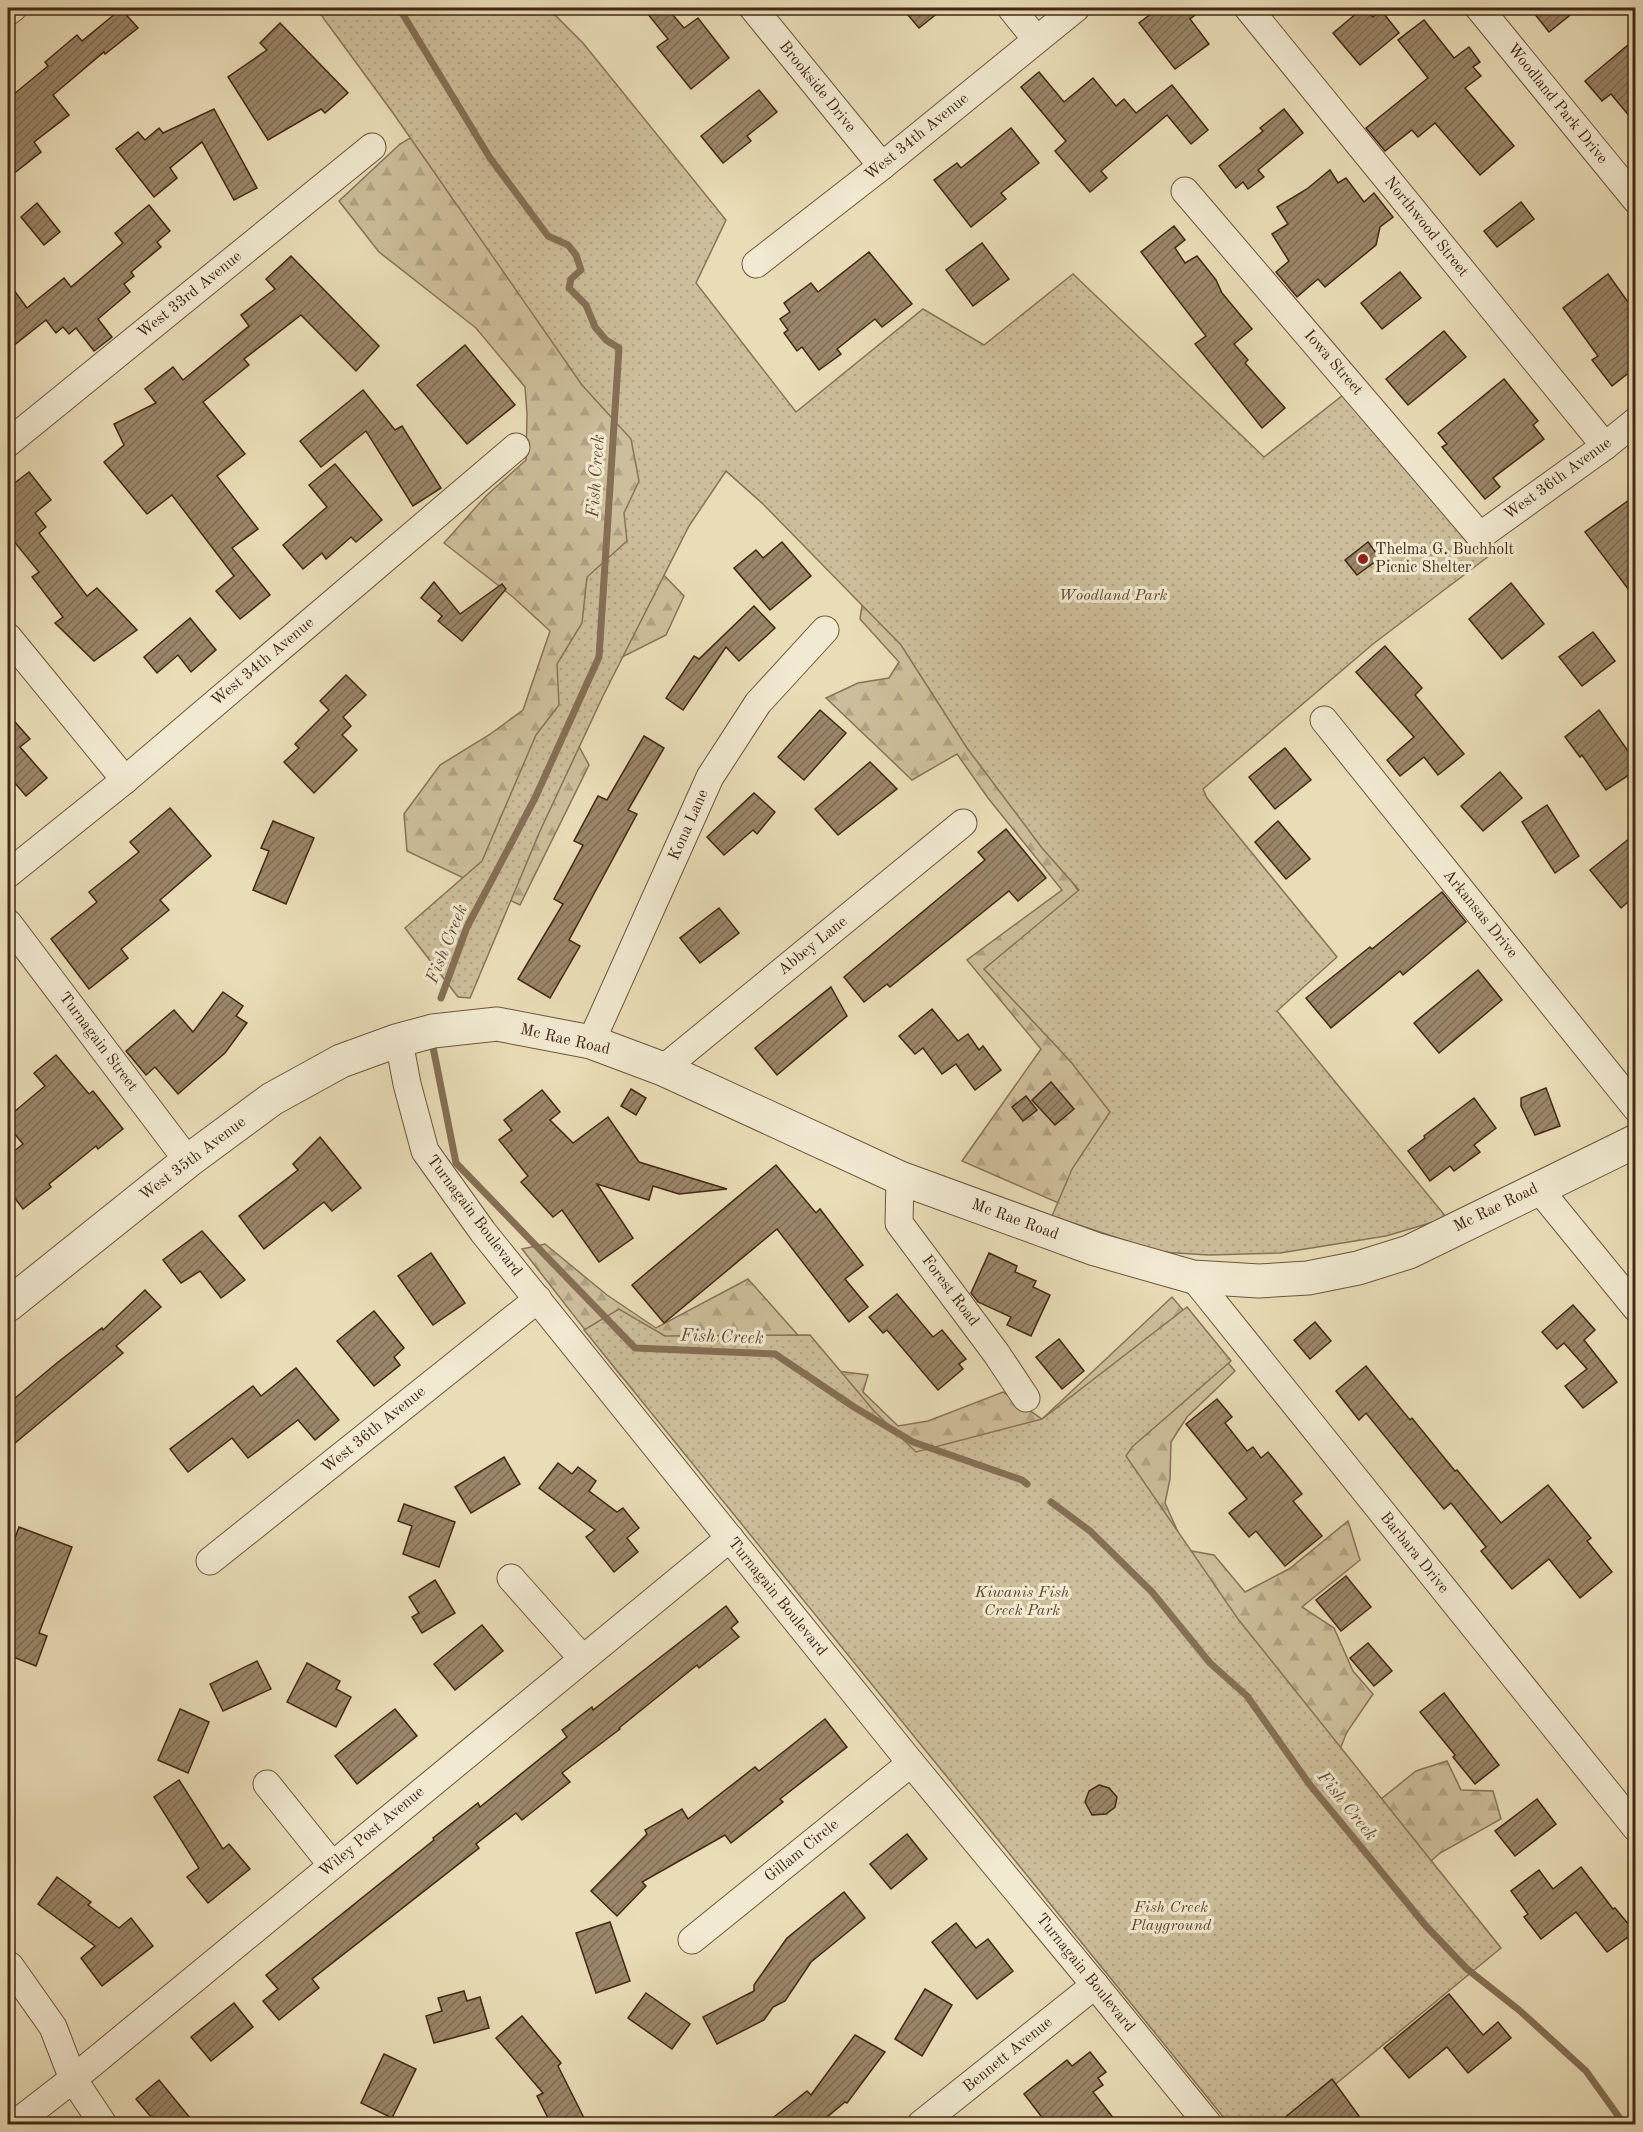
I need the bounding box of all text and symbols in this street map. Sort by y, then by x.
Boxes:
street label: Brookside Drive [776,39,858,135]
street label: Woodland Park Drive [1504,41,1610,167]
street label: West 34th Avenue [862,90,972,184]
street label: Northwood Street [1381,174,1471,280]
street label: West 33rd Avenue [135,248,245,342]
street label: Iowa Street [1300,327,1366,399]
water label: Fish Creek [584,434,608,519]
street label: West 36th Avenue [1501,435,1615,523]
place label: Thelma G. Buchholt Picnic Shelter [1375,542,1515,576]
marker: Thelma G. Buchholt Picnic Shelter [1356,552,1370,566]
park label: Woodland Park [1059,588,1168,604]
street label: West 34th Avenue [209,615,317,709]
street label: Kona Lane [666,787,712,863]
street label: Arkansas Drive [1440,867,1520,961]
water label: Fish Creek [423,902,471,987]
street label: Abbey Lane [775,913,851,979]
street label: Turnagain Street [56,989,141,1095]
street label: Mc Rae Road [519,1022,611,1058]
street label: West 35th Avenue [137,1114,249,1204]
street label: Turnagain Boulevard [423,1152,525,1280]
street label: Mc Rae Road [1451,1181,1541,1235]
street label: Mc Rae Road [969,1197,1061,1243]
street label: Forest Road [918,1253,982,1329]
water label: Fish Creek [679,1327,764,1347]
street label: West 36th Avenue [319,1383,429,1477]
street label: Barbara Drive [1377,1510,1451,1596]
street label: Turnagain Boulevard [725,1535,829,1659]
park label: Kiwanis Fish Creek Park [974,1585,1069,1619]
water label: Fish Creek [1313,1767,1380,1844]
street label: Wiley Post Avenue [317,1784,427,1880]
street label: Gillam Circle [762,1817,842,1885]
park label: Fish Creek Playground [1130,1900,1212,1934]
street label: Turnagain Boulevard [1033,1911,1137,2035]
street label: Bennett Avenue [960,2014,1056,2096]

